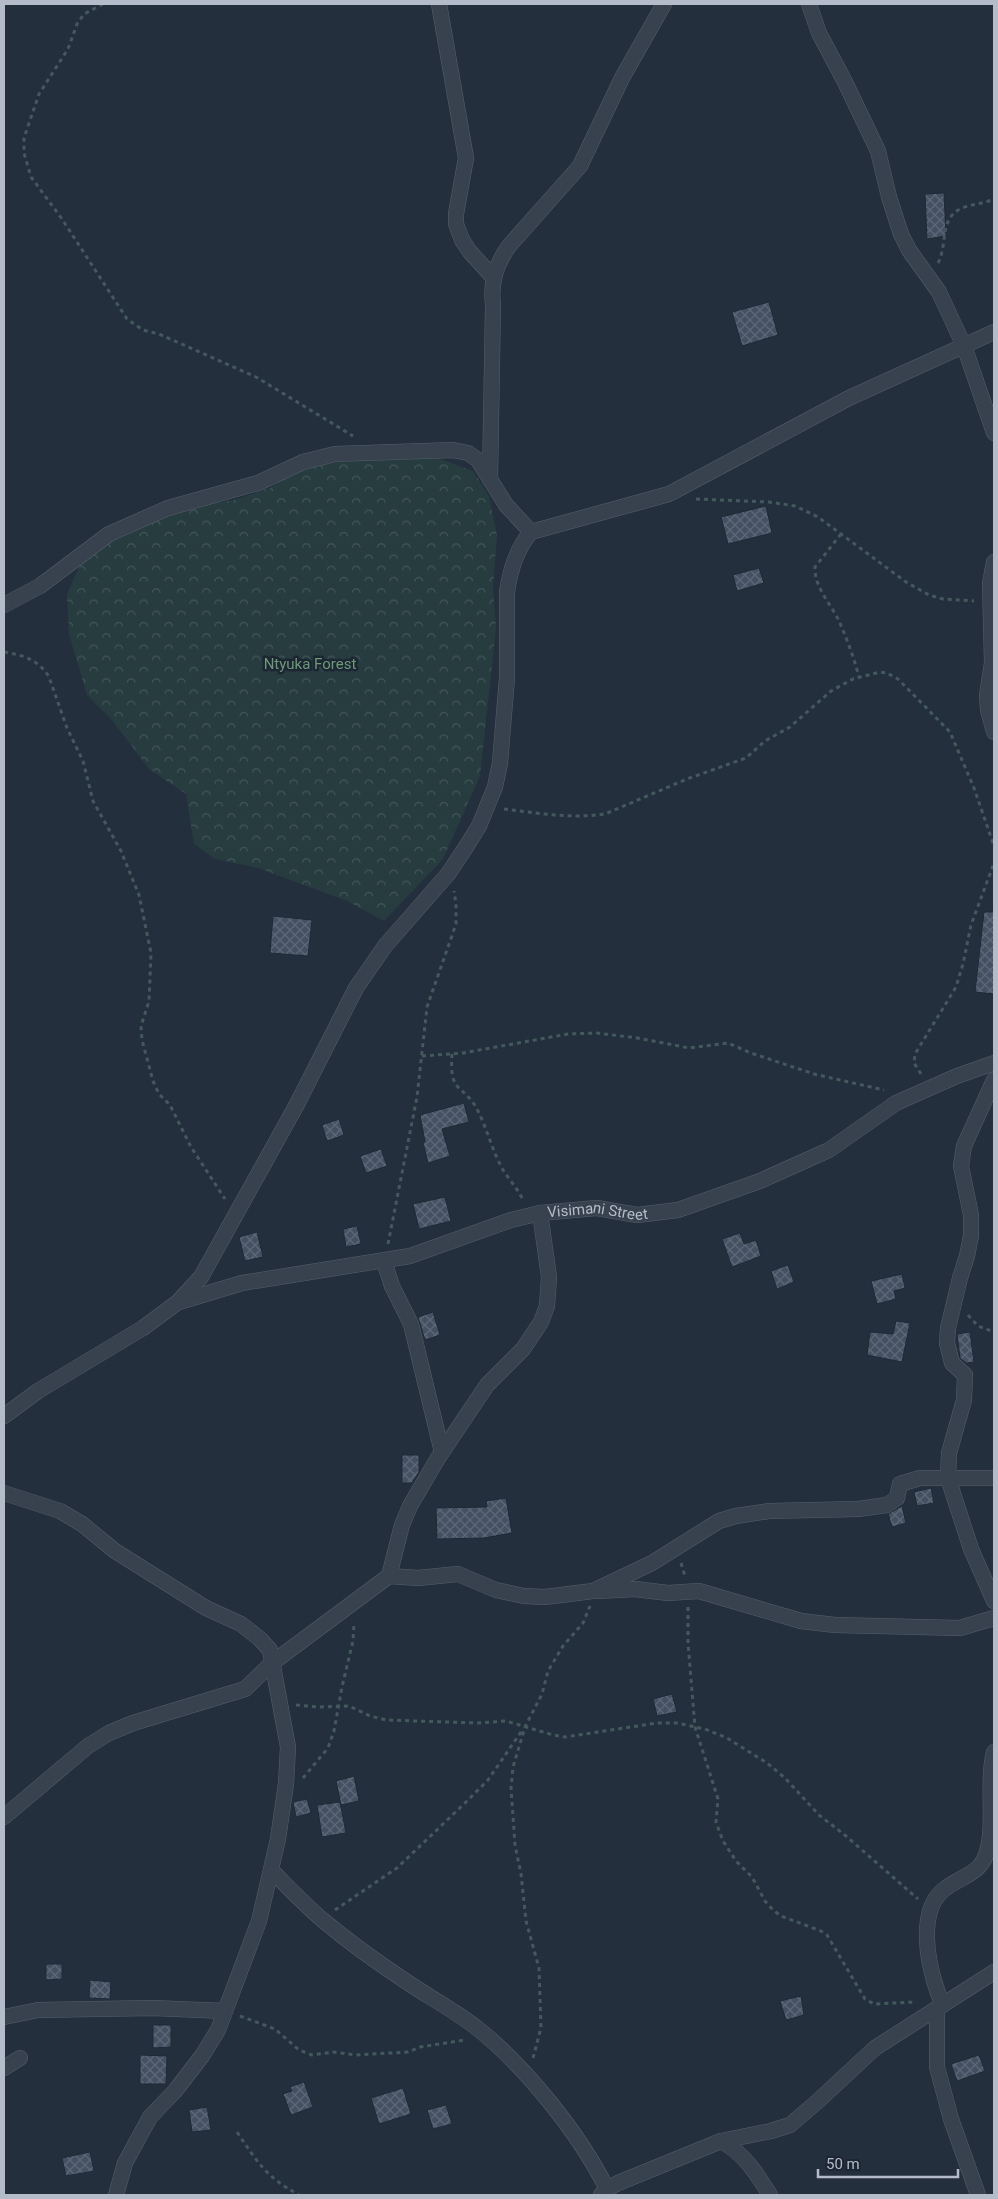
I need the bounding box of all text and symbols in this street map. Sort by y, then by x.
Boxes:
park label: Ntyuka Forest [264,655,356,673]
street label: Visimani Street [547,1198,649,1224]
scale bar [818,2146,958,2178]
text: 50 m [826,2155,860,2173]

